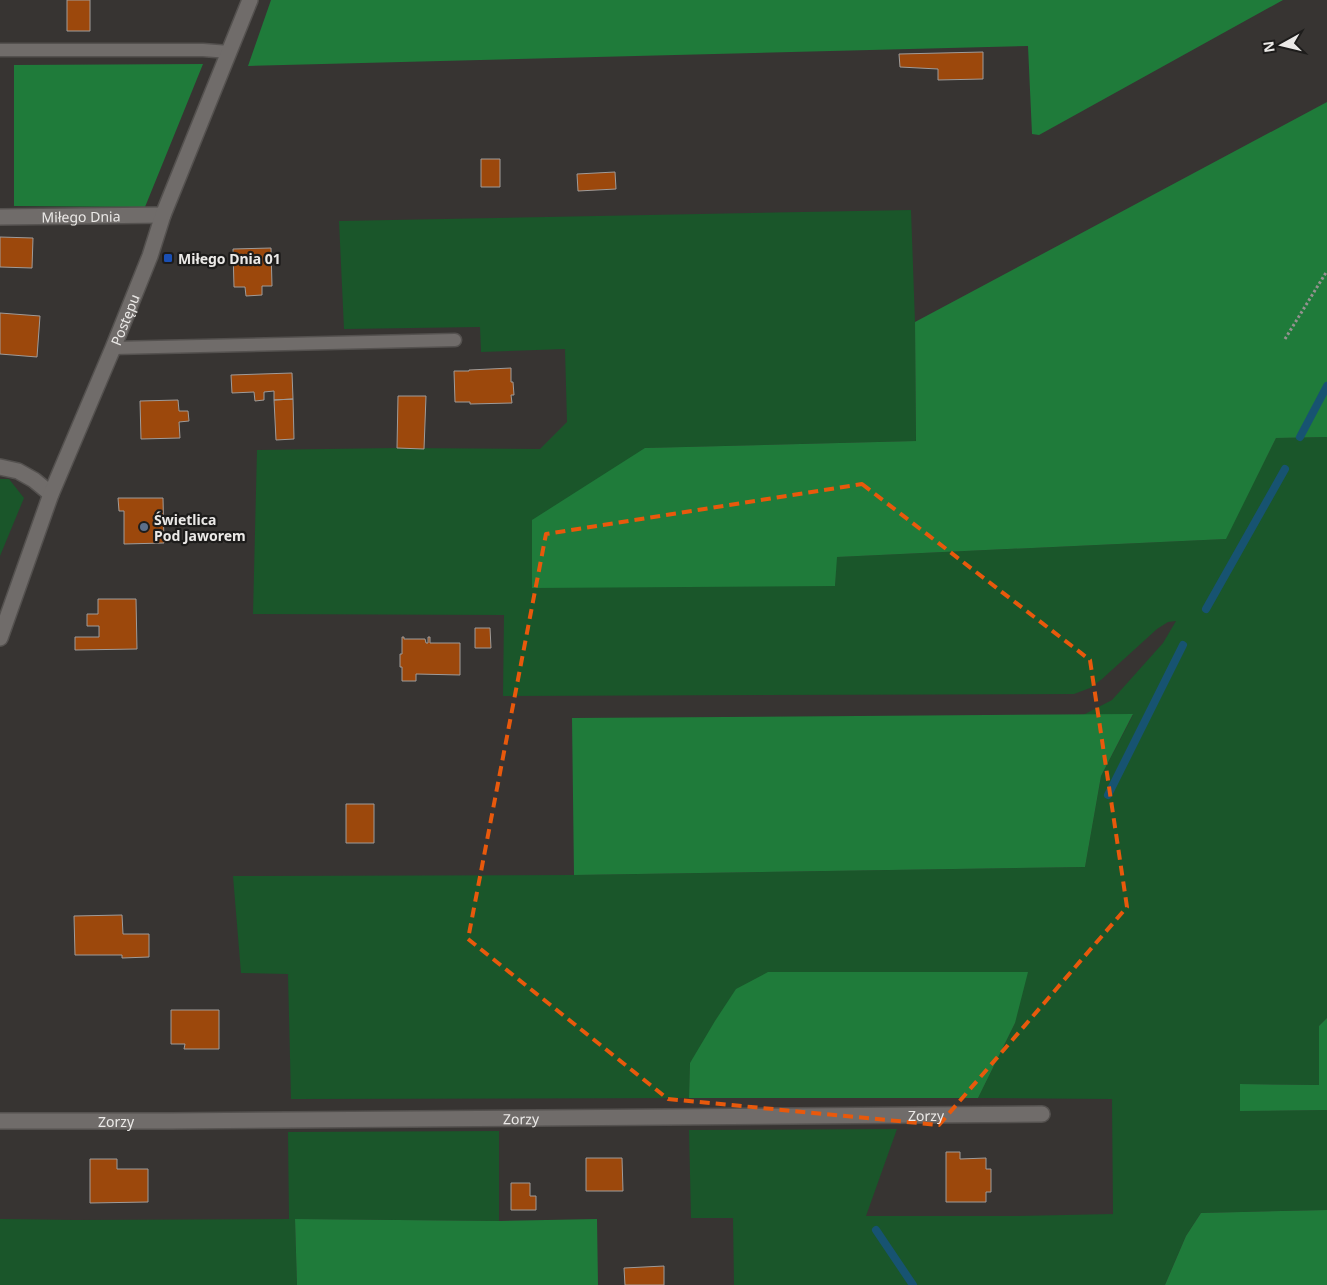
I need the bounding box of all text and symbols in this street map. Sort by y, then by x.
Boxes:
north arrow [1257,20,1307,70]
text: N [1258,40,1279,54]
street label: Miłego Dnia [41,206,121,226]
place label: Miłego Dnia 01 [178,249,281,268]
marker: Miłego Dnia 01 [162,252,174,264]
street label: Postępu [106,291,143,348]
place label: Świetlica Pod Jaworem [154,510,246,545]
marker: Świetlica Pod Jaworem [138,521,150,533]
street label: Zorzy [908,1105,945,1125]
street label: Zorzy [503,1109,540,1128]
street label: Zorzy [98,1112,135,1131]

